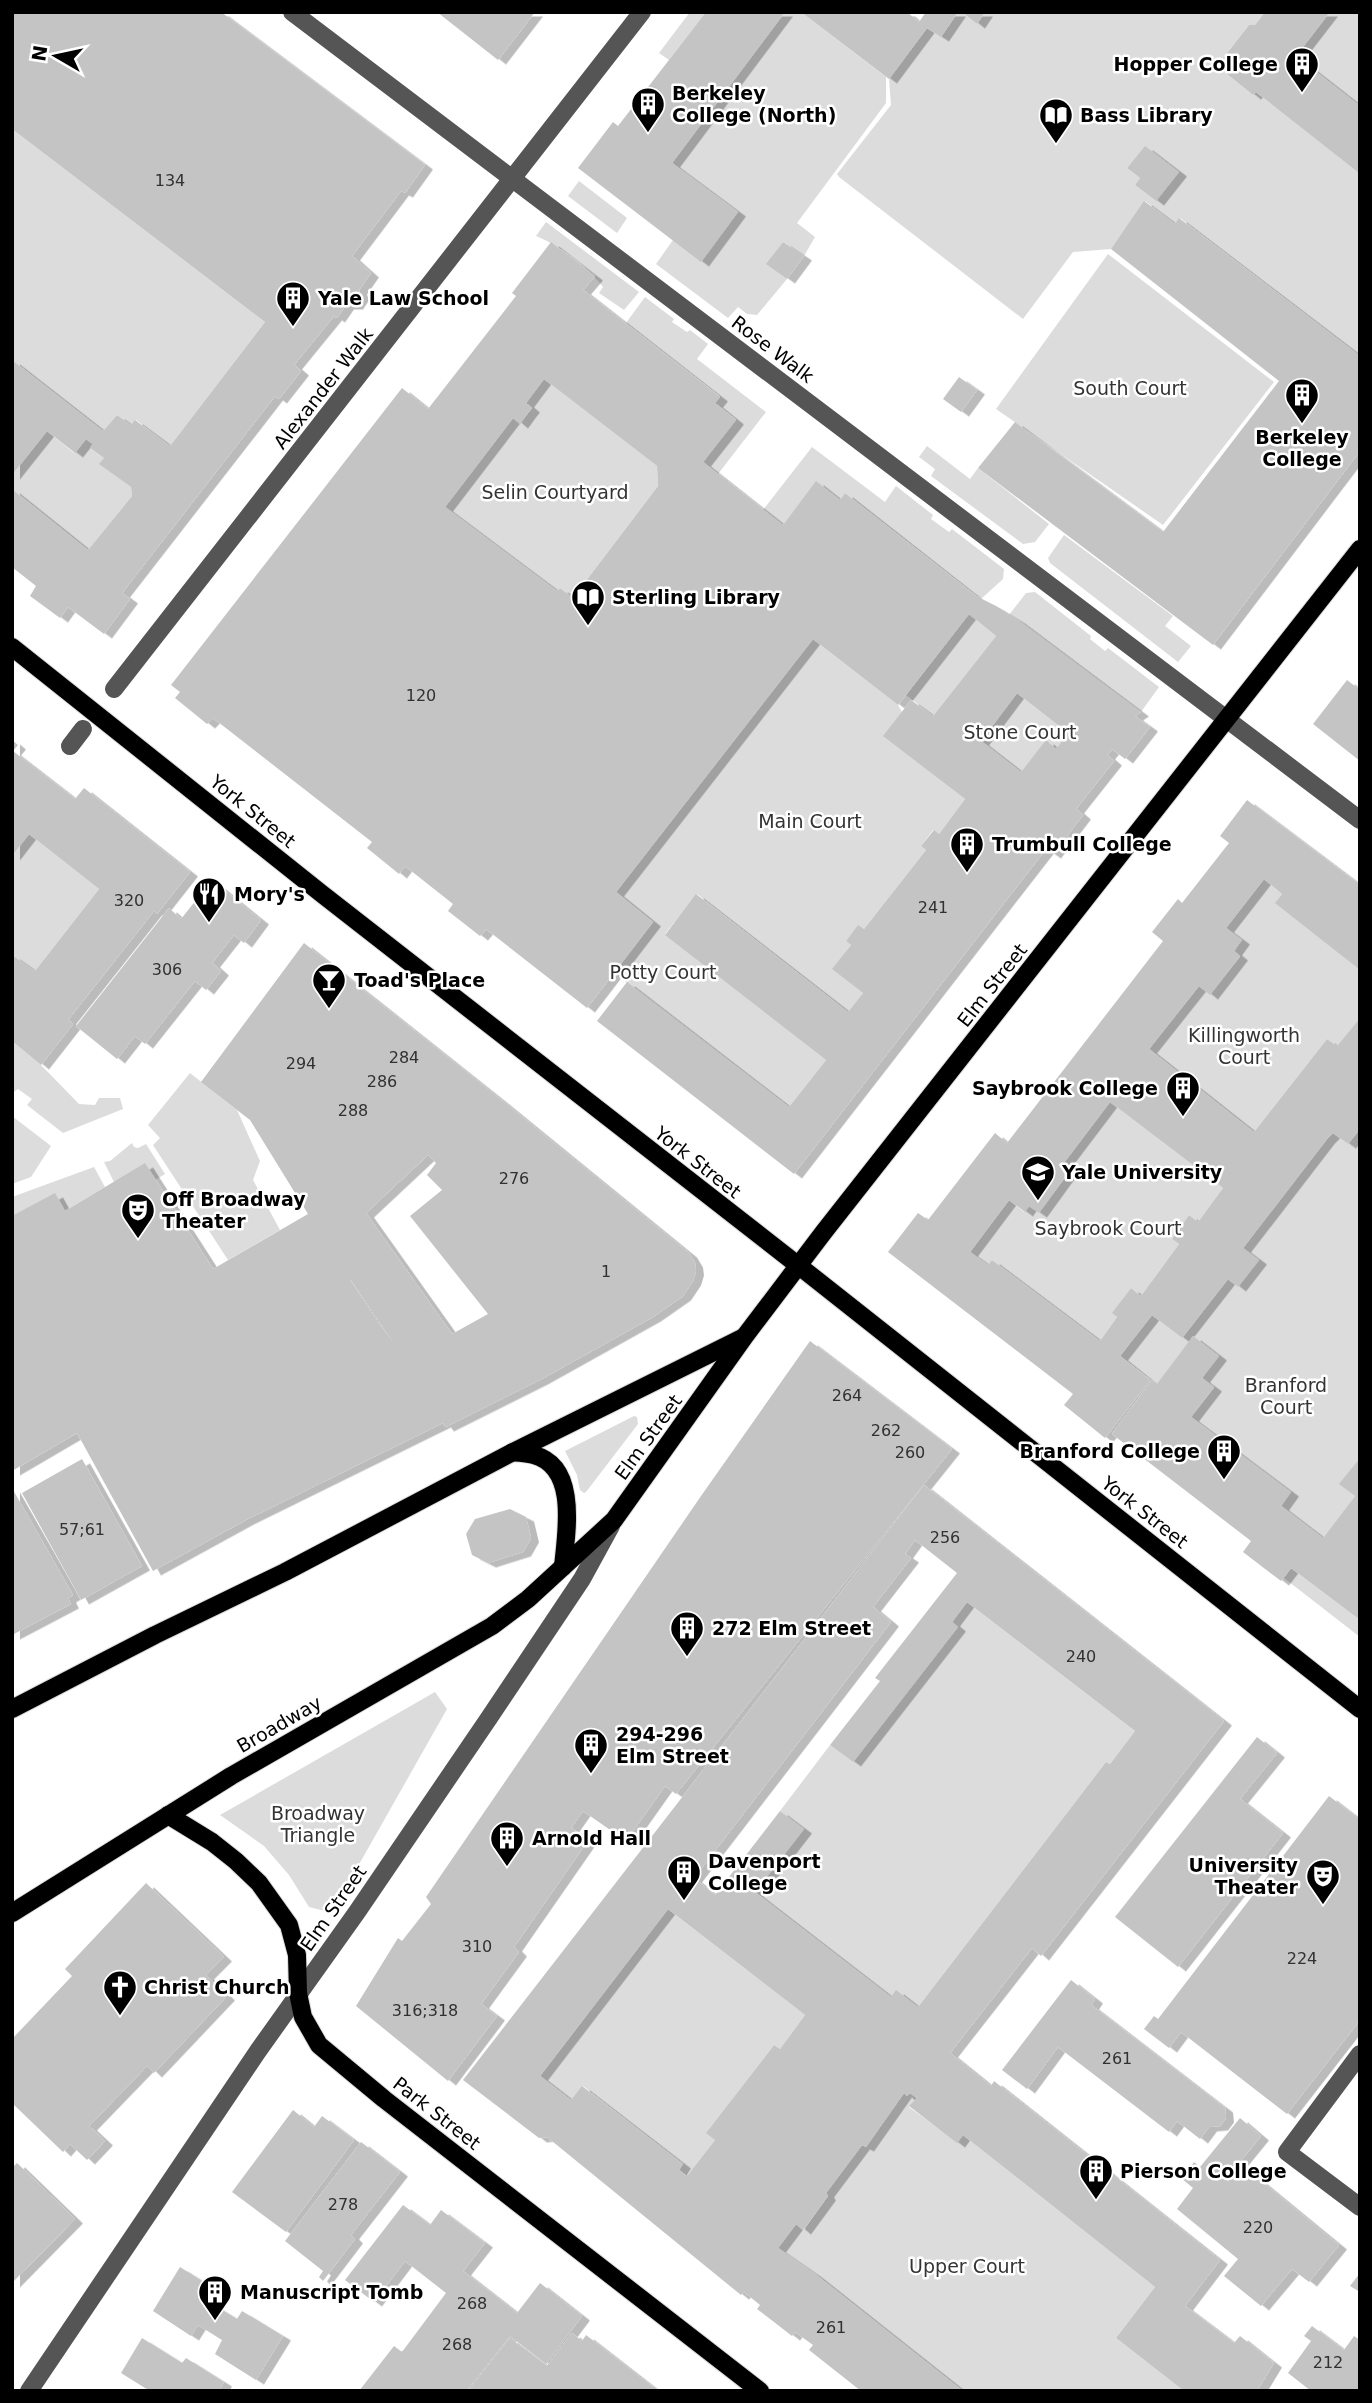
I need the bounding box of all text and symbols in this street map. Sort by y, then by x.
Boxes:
north arrow [21,21,91,91]
text: N [27,44,51,63]
building icon: Hopper College [1283,45,1321,94]
place label: Hopper College [1114,53,1278,75]
place label: Berkeley College (North) [672,82,836,126]
building icon: Berkeley College (North) [629,85,667,134]
library icon: Bass Library [1037,96,1075,145]
place label: Bass Library [1080,104,1213,126]
house number: 134 [155,171,185,190]
building icon: Yale Law School [274,279,312,328]
place label: Yale Law School [317,287,489,309]
street label: Rose Walk [728,311,818,387]
street label: Alexander Walk [269,323,377,453]
building icon: Berkeley College [1283,376,1321,425]
park label: South Court [1073,377,1187,399]
place label: Berkeley College [1255,426,1349,470]
park label: Selin Courtyard [481,481,629,503]
library icon: Sterling Library [569,578,607,627]
place label: Sterling Library [612,586,781,608]
house number: 120 [406,686,436,705]
park label: Stone Court [963,721,1077,743]
street label: York Street [205,769,300,852]
park label: Main Court [758,810,862,832]
building icon: Trumbull College [948,825,986,874]
place label: Trumbull College [992,833,1172,855]
restaurant icon: Mory's [190,875,228,924]
place label: Mory's [234,883,305,905]
house number: 320 [114,891,144,910]
house number: 241 [918,898,948,917]
street label: Elm Street [953,939,1031,1031]
house number: 306 [152,960,182,979]
bar icon: Toad's Place [310,961,348,1010]
park label: Potty Court [610,961,716,983]
place label: Toad's Place [354,969,485,991]
park label: Killingworth Court [1188,1024,1300,1068]
house number: 284 [389,1048,419,1067]
house number: 294 [286,1054,316,1073]
building icon: Saybrook College [1164,1069,1202,1118]
house number: 286 [367,1072,397,1091]
place label: Saybrook College [972,1077,1158,1099]
house number: 288 [338,1101,368,1120]
street label: York Street [650,1121,745,1202]
school or university icon: Yale University [1019,1153,1057,1202]
place label: Yale University [1061,1161,1223,1183]
house number: 276 [499,1169,529,1188]
place label: Off Broadway Theater [162,1188,306,1232]
theatre icon: Off Broadway Theater [119,1191,157,1240]
park label: Saybrook Court [1035,1217,1181,1239]
house number: 1 [601,1262,611,1281]
park label: Branford Court [1245,1374,1327,1418]
house number: 264 [832,1386,862,1405]
street label: Elm Street [610,1390,686,1484]
house number: 262 [871,1421,901,1440]
building icon: Branford College [1205,1432,1243,1481]
place label: Branford College [1020,1440,1200,1462]
house number: 260 [895,1443,925,1462]
street label: York Street [1097,1471,1192,1552]
house number: 57;61 [59,1520,105,1539]
house number: 256 [930,1528,960,1547]
building icon: 272 Elm Street [668,1609,706,1658]
place label: 272 Elm Street [712,1617,871,1639]
house number: 240 [1066,1647,1096,1666]
street label: Broadway [233,1691,325,1757]
place label: 294-296 Elm Street [616,1723,729,1767]
building icon: 294-296 Elm Street [572,1726,610,1775]
park label: Broadway Triangle [271,1802,365,1846]
building icon: Arnold Hall [488,1819,526,1868]
place label: Arnold Hall [532,1827,651,1849]
place label: Davenport College [708,1850,821,1894]
building icon: Davenport College [665,1853,703,1902]
place label: University Theater [1189,1854,1299,1898]
theatre icon: University Theater [1304,1857,1342,1906]
street label: Elm Street [295,1861,371,1955]
house number: 310 [462,1937,492,1956]
house number: 224 [1287,1949,1317,1968]
church icon: Christ Church [101,1968,139,2017]
place label: Christ Church [144,1976,290,1998]
house number: 316;318 [392,2001,458,2020]
house number: 261 [1102,2049,1132,2068]
street label: Park Street [389,2072,485,2154]
building icon: Pierson College [1077,2152,1115,2201]
place label: Pierson College [1120,2160,1287,2182]
house number: 278 [328,2195,358,2214]
house number: 220 [1243,2218,1273,2237]
park label: Upper Court [909,2255,1025,2277]
building icon: Manuscript Tomb [196,2273,234,2322]
place label: Manuscript Tomb [240,2281,423,2303]
house number: 268 [457,2294,487,2313]
house number: 261 [816,2318,846,2337]
house number: 268 [442,2335,472,2354]
house number: 212 [1313,2353,1343,2372]

